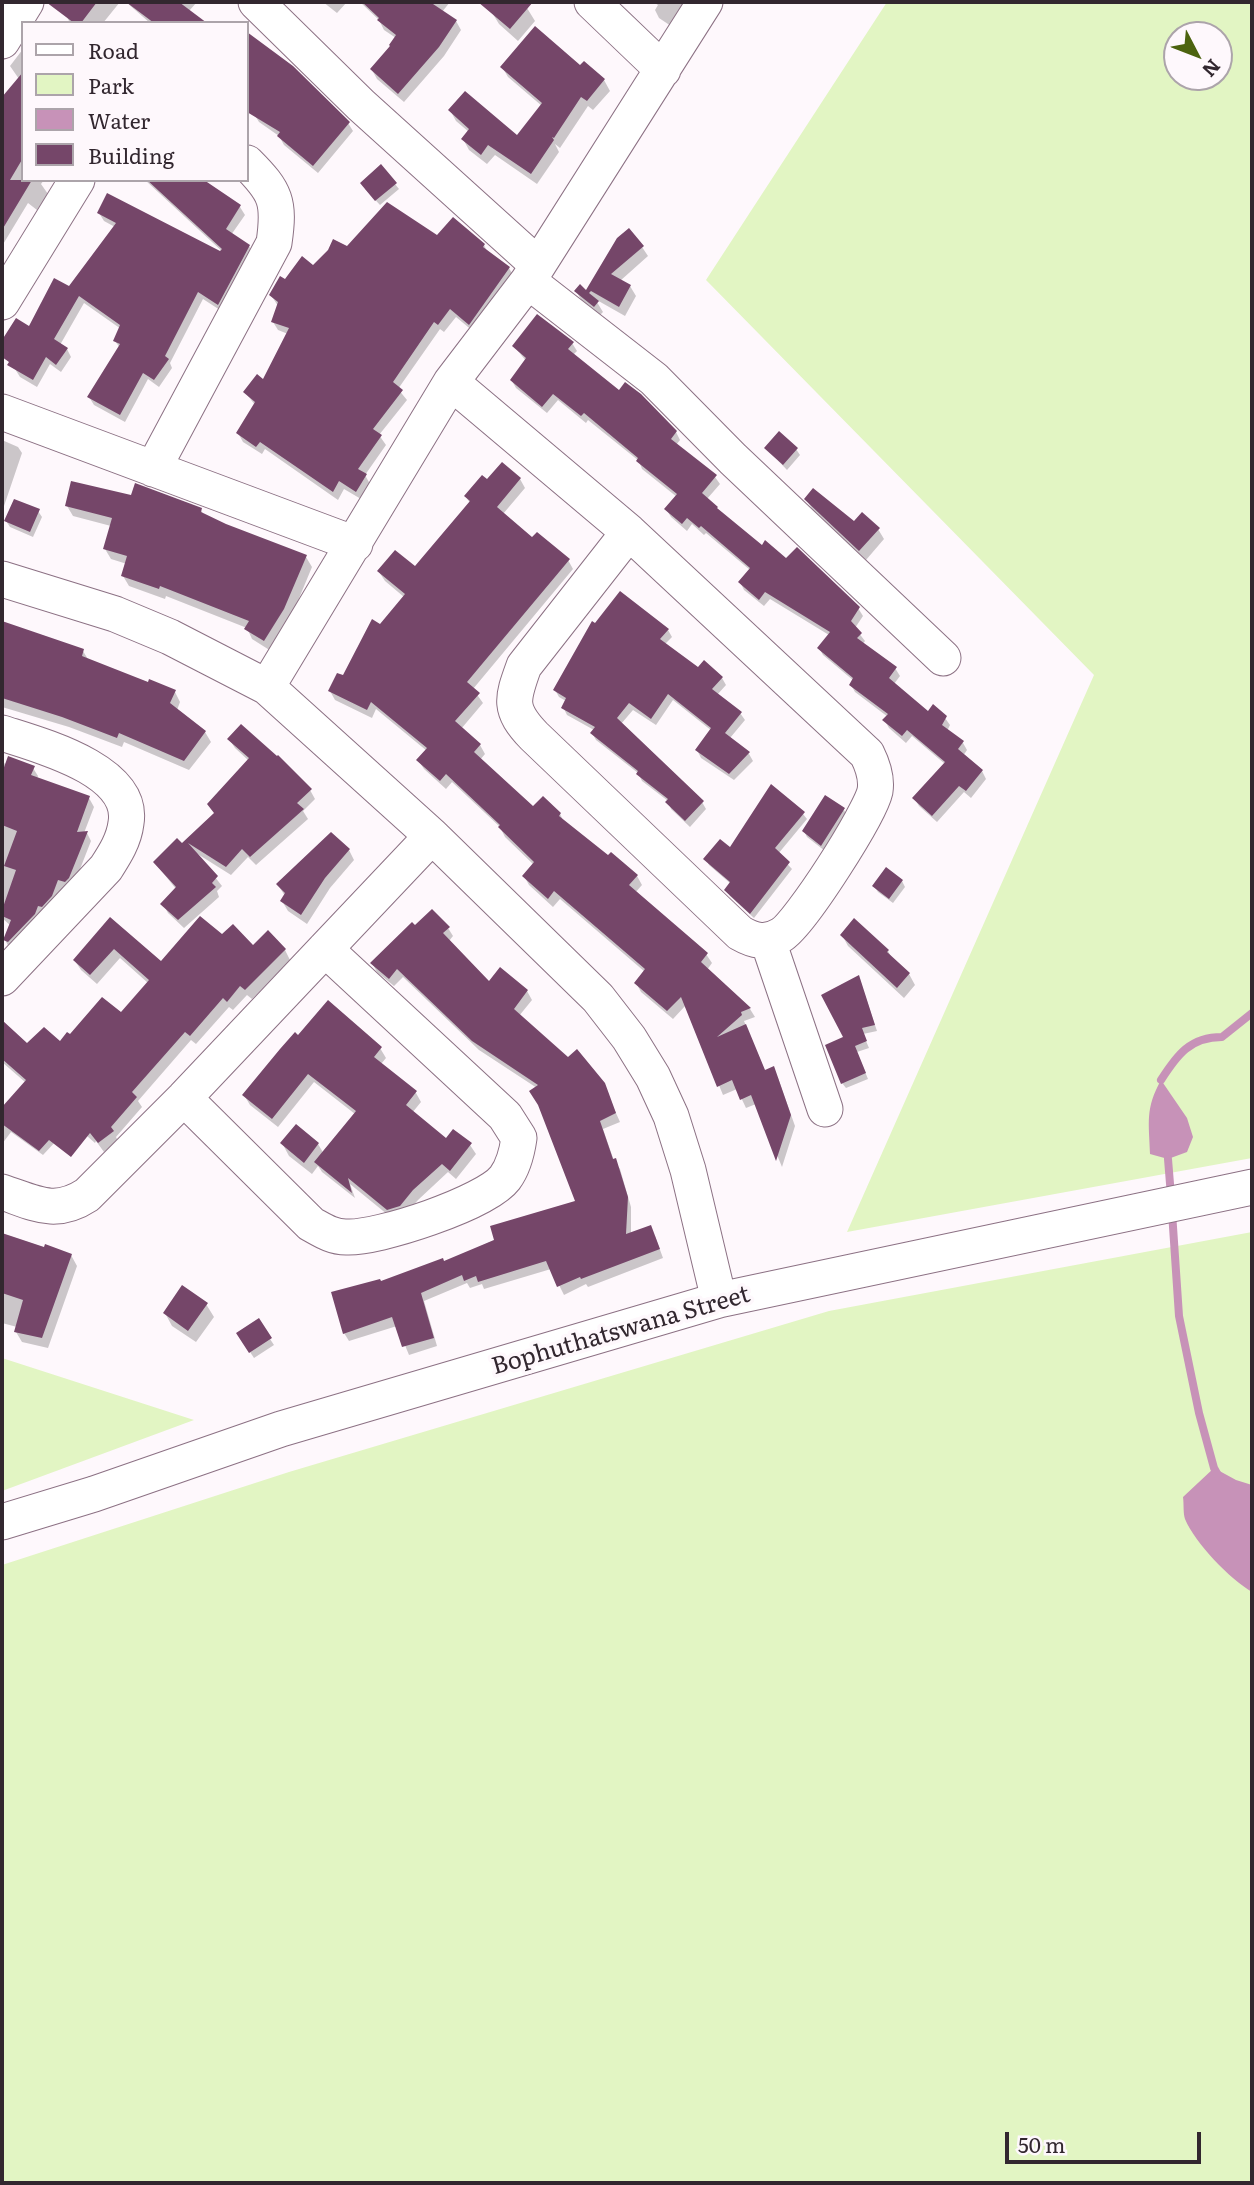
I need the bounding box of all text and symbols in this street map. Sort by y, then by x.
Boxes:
legend [21,21,248,182]
north arrow [1163,21,1233,91]
text: Road [88,34,139,65]
text: N [1196,53,1228,84]
text: Park [88,69,134,100]
text: Water [88,104,150,135]
text: Building [88,139,174,170]
street label: Bophuthatswana Street [489,1280,753,1382]
scale bar [1009,2118,1205,2162]
text: 50 m [1018,2128,1065,2159]

